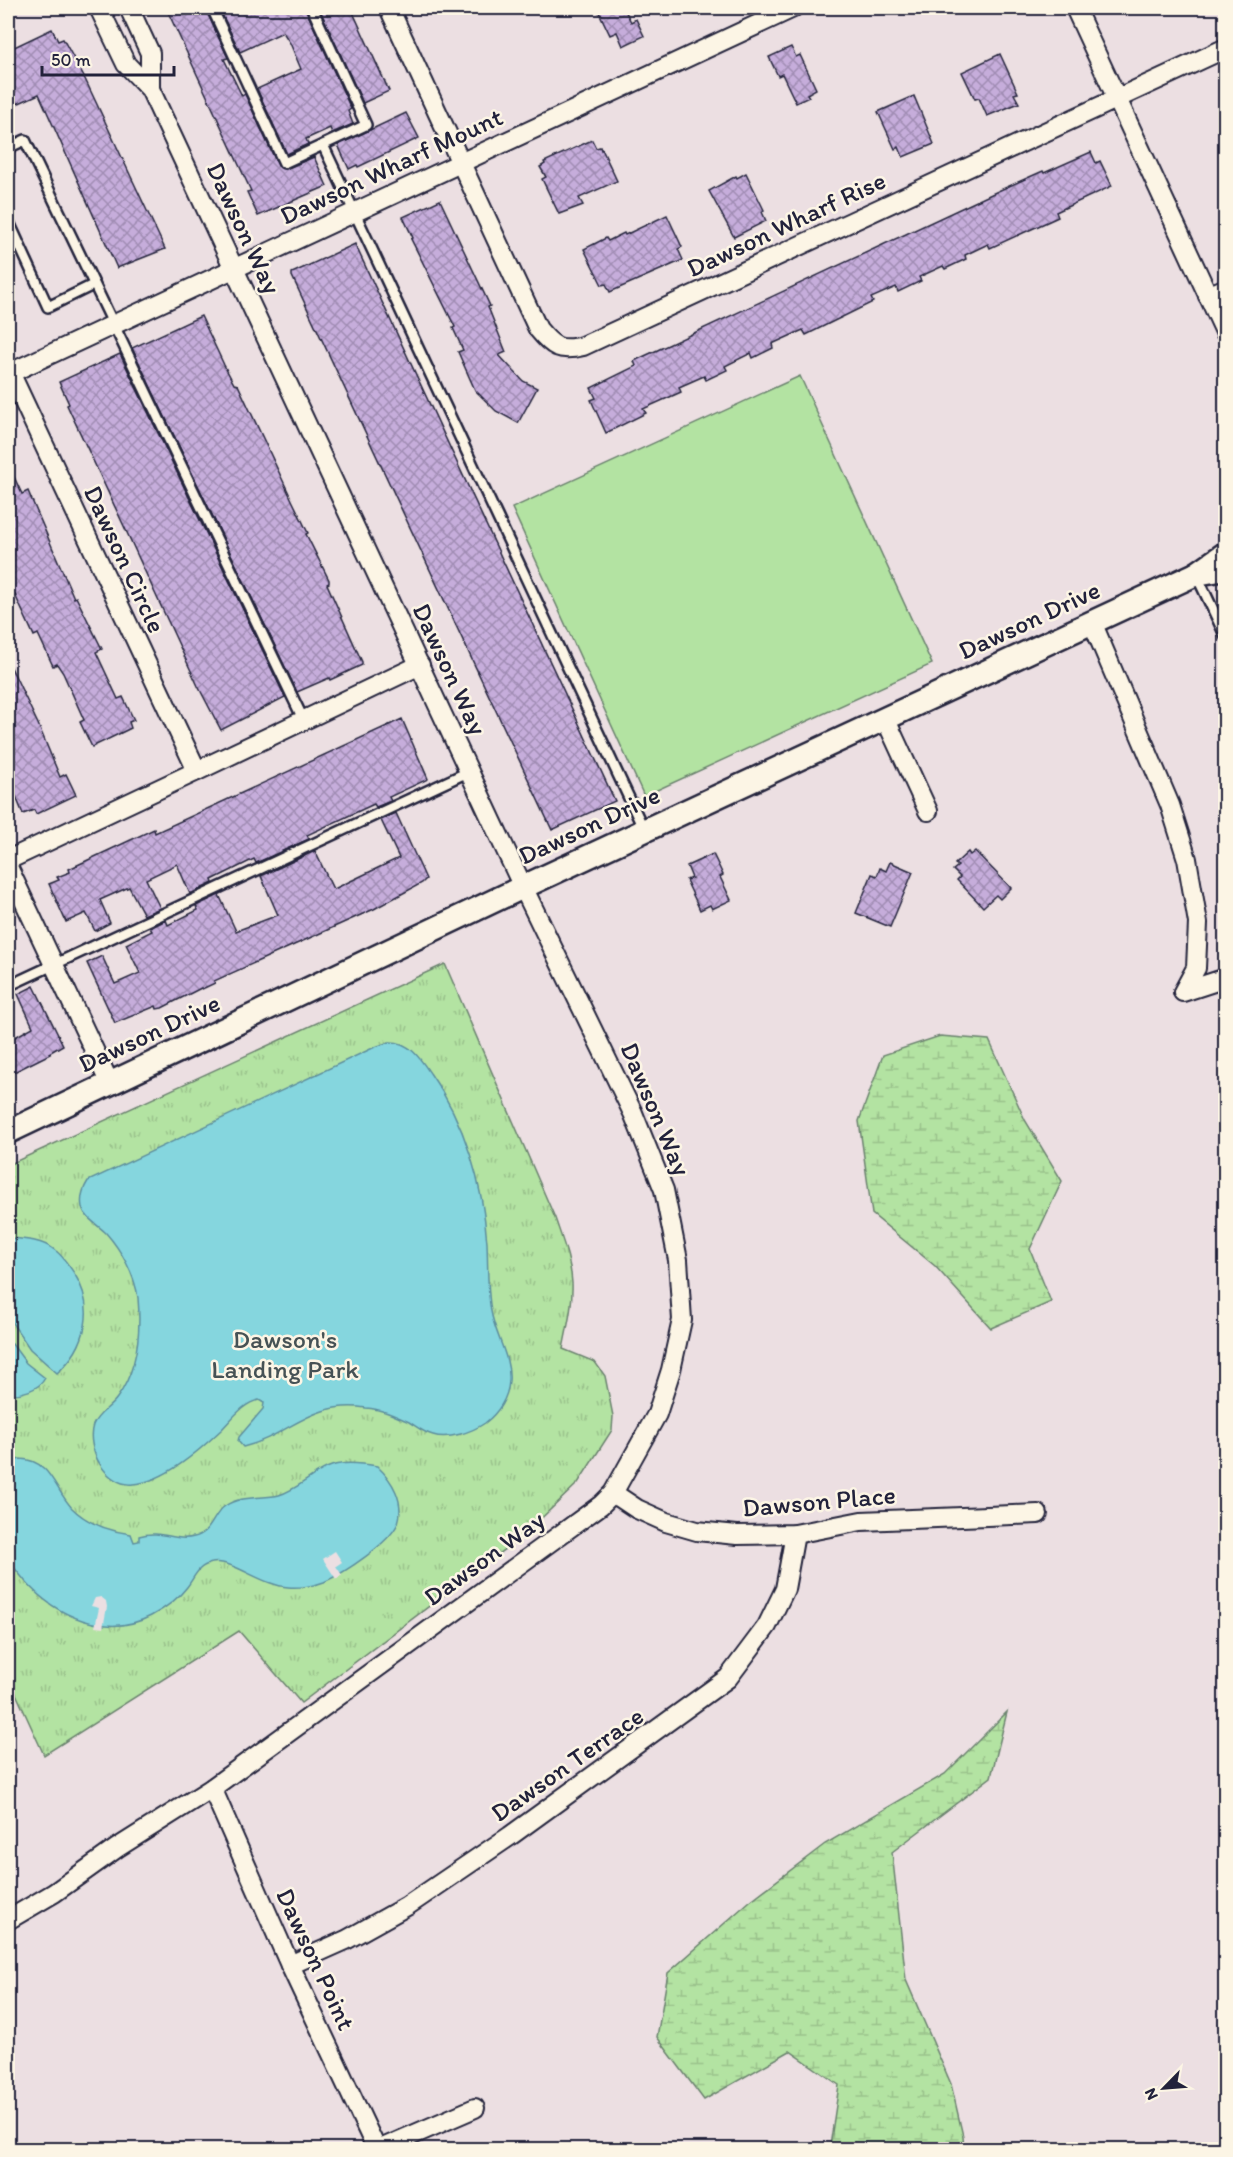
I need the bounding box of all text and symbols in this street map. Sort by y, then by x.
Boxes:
scale bar [42,39,174,77]
text: 50 m [51,49,91,71]
street label: Dawson Wharf Mount [275,100,508,232]
street label: Dawson Way [200,157,288,299]
street label: Dawson Wharf Rise [681,164,891,284]
street label: Dawson Circle [77,480,173,638]
street label: Dawson Drive [953,573,1105,667]
street label: Dawson Way [406,598,494,740]
street label: Dawson Drive [513,778,665,872]
street label: Dawson Drive [73,986,225,1080]
street label: Dawson Way [614,1038,698,1180]
park label: Dawson's Landing Park [211,1323,359,1385]
street label: Dawson Place [741,1478,897,1524]
street label: Dawson Way [417,1503,551,1613]
street label: Dawson Terrace [484,1700,650,1828]
street label: Dawson Point [269,1883,363,2035]
north arrow [1134,2058,1194,2118]
text: N [1140,2085,1162,2103]

